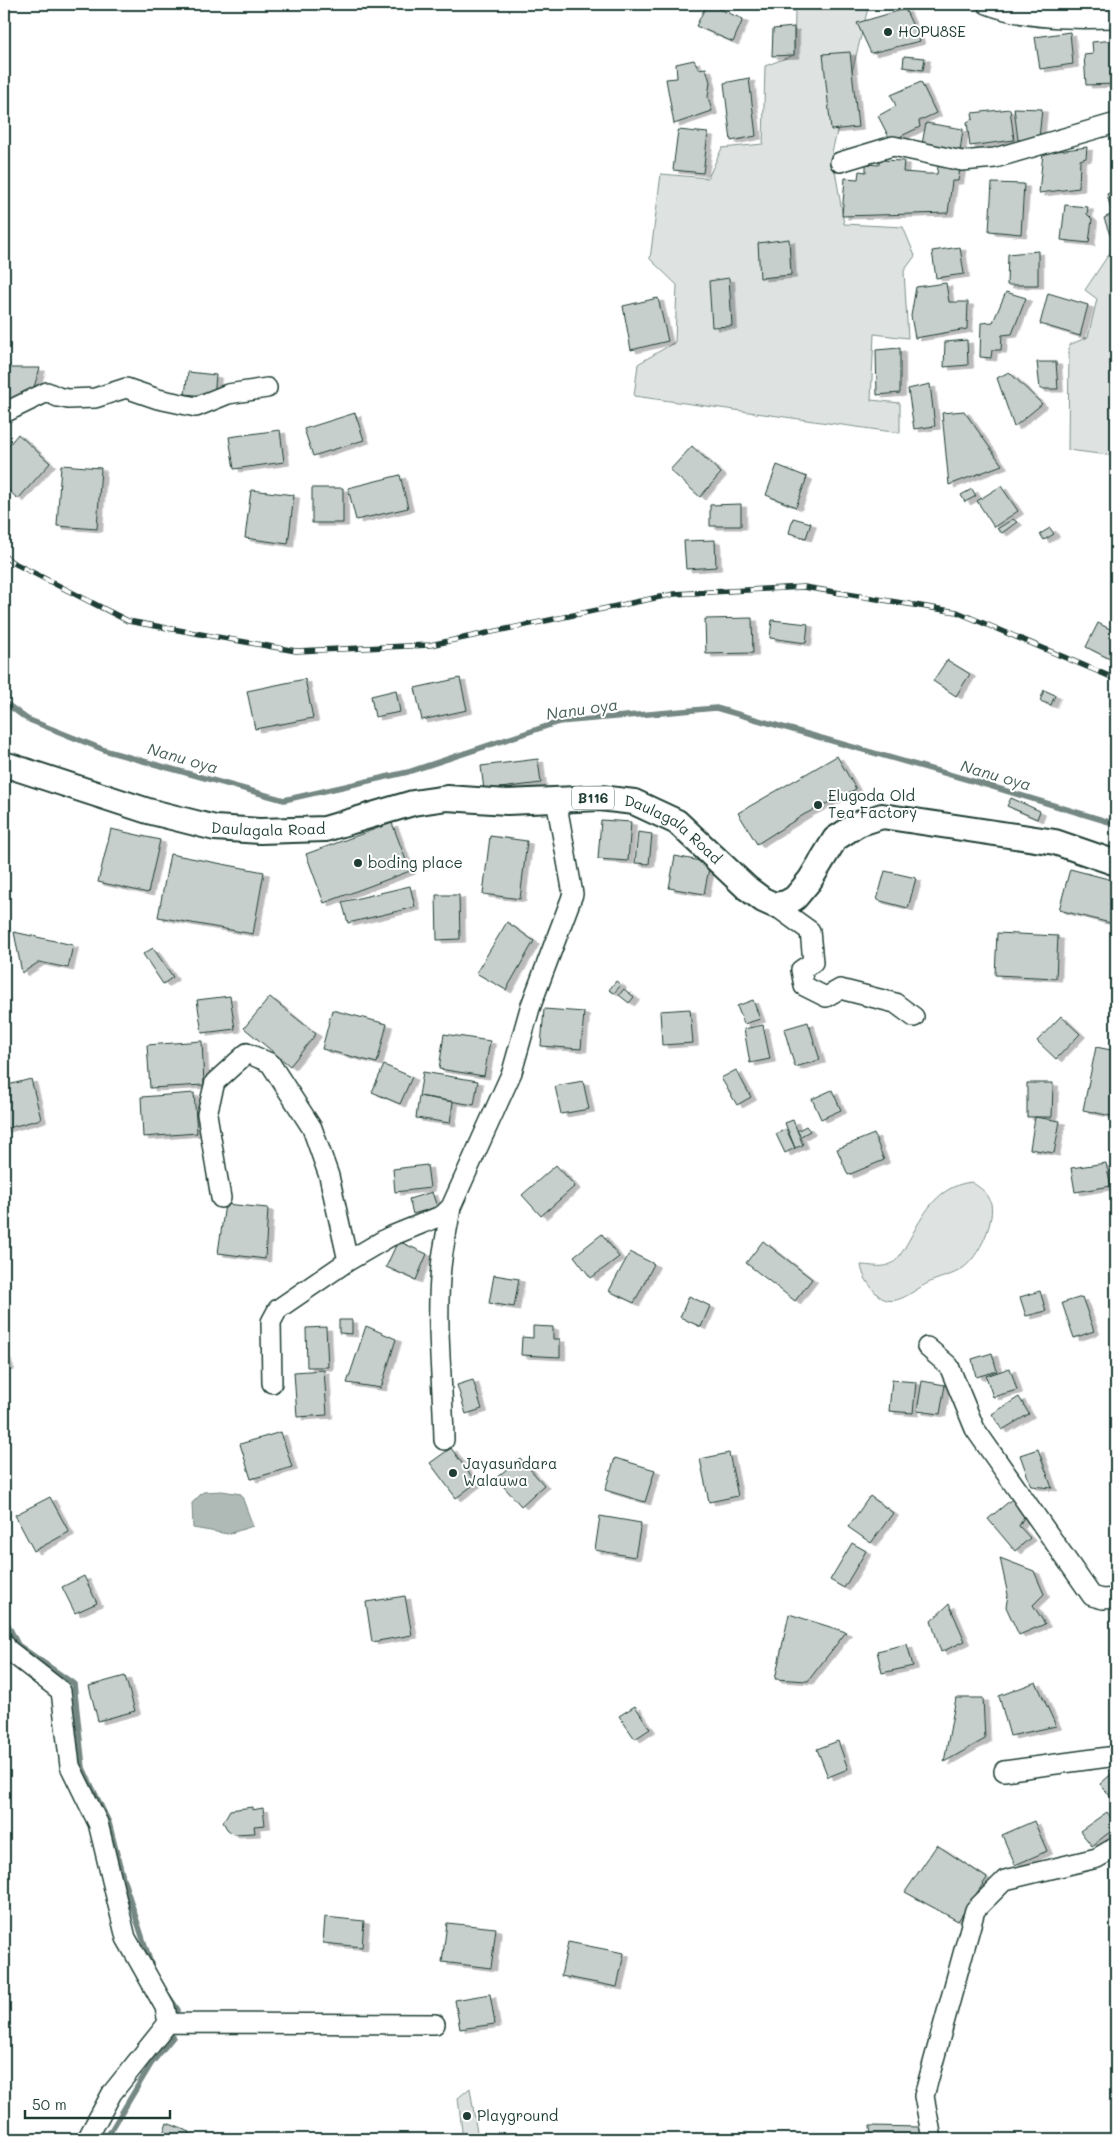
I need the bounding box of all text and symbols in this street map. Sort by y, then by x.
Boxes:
place label: HOPU8SE [898,21,966,41]
marker: HOPU8SE [882,26,894,38]
water label: Nanu oya [545,693,619,724]
water label: Nanu oya [145,737,221,778]
water label: Nanu oya [958,754,1034,795]
place label: Elugoda Old Tea Factory [828,785,917,822]
road number: B116 [572,786,614,810]
street label: Daulagala Road [623,790,726,868]
marker: Elugoda Old Tea Factory [812,799,824,811]
street label: Daulagala Road [211,817,326,840]
place label: boding place [368,852,463,872]
marker: boding place [352,857,364,869]
place label: Jayasundara Walauwa [463,1453,557,1490]
marker: Jayasundara Walauwa [447,1467,459,1479]
scale bar [25,2088,170,2120]
text: 50 m [32,2094,67,2114]
place label: Playground [477,2105,558,2125]
marker: Playground [461,2110,473,2122]

